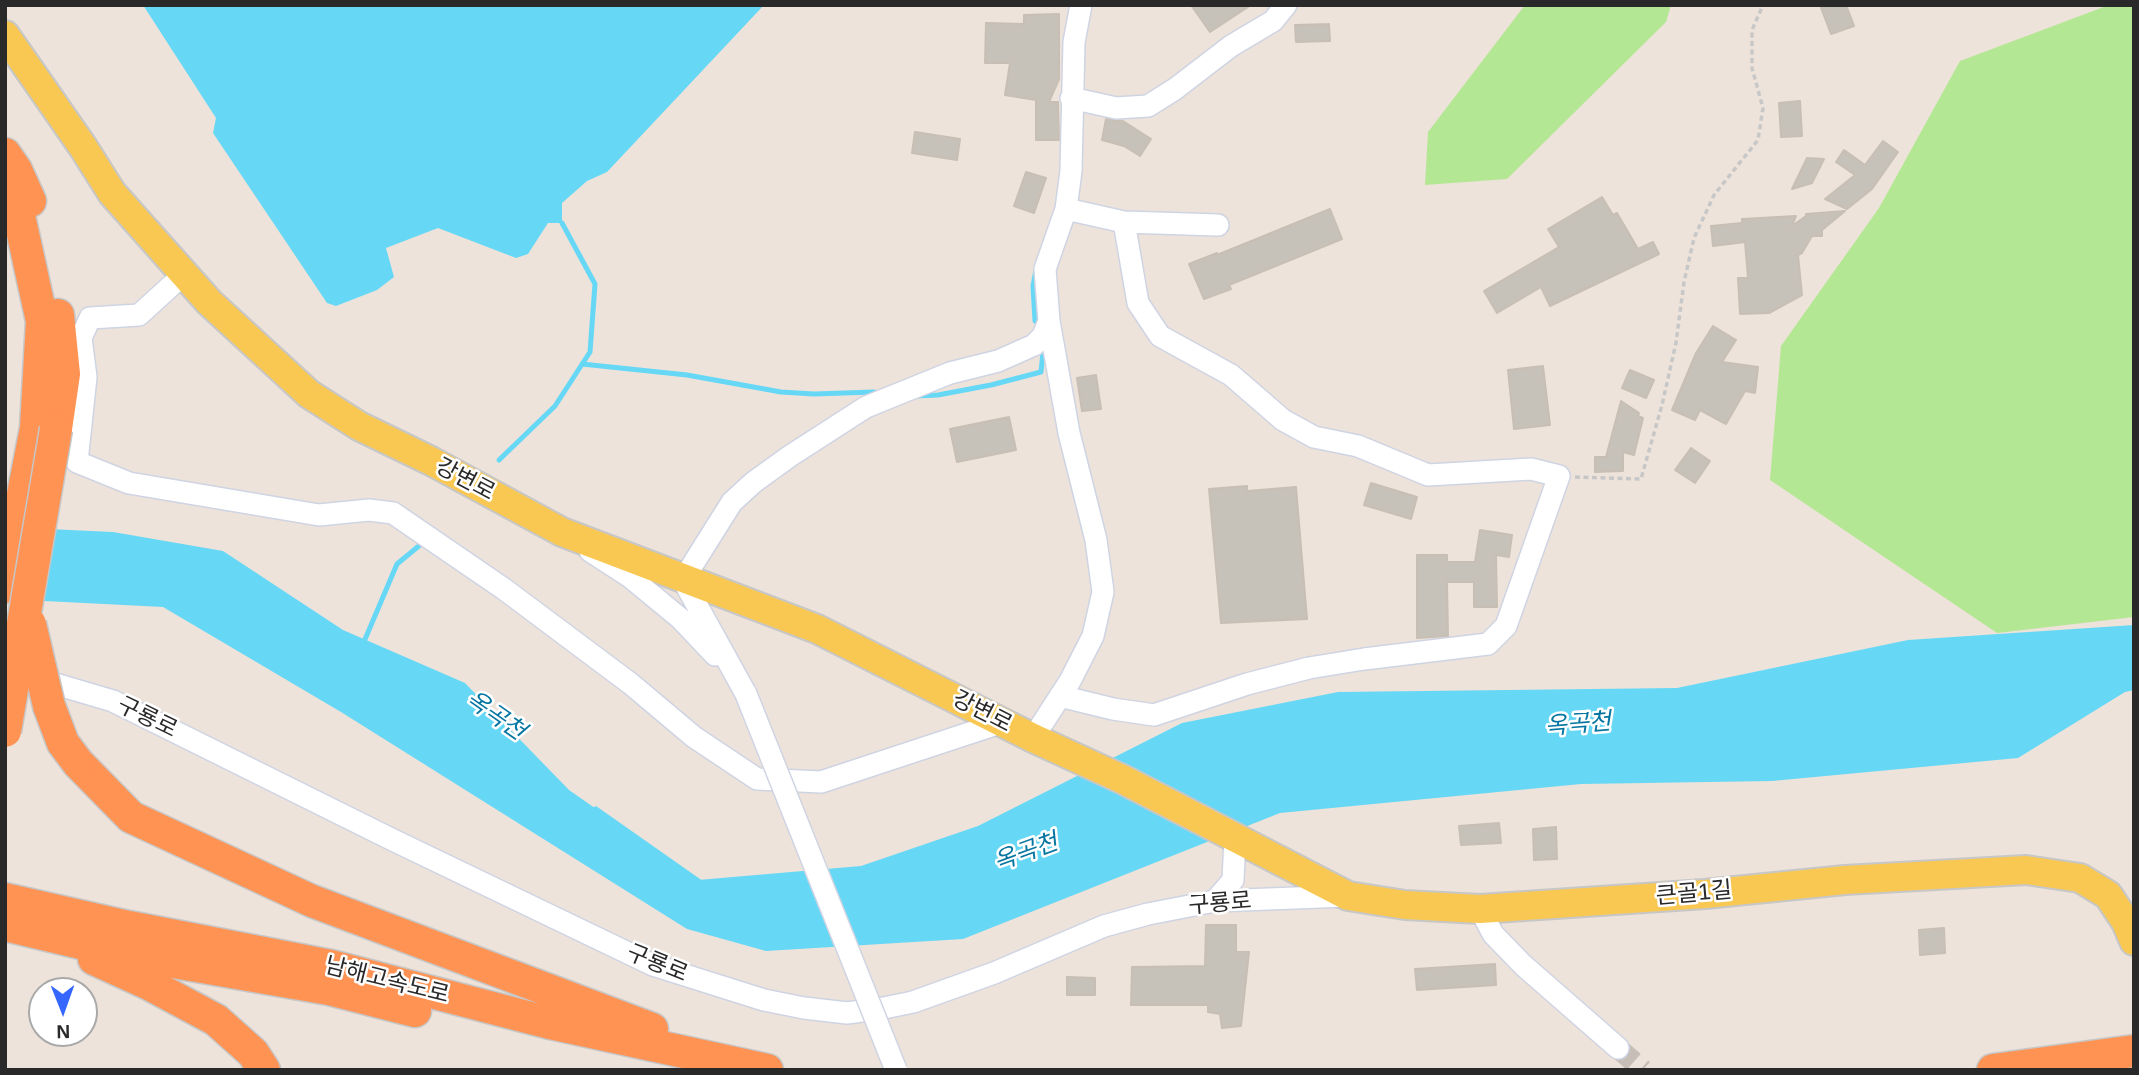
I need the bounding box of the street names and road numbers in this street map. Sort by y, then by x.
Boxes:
street label: 강변로 [430,453,500,507]
street label: 강변로 [947,685,1017,739]
street label: 구룡로 [112,692,182,744]
street label: 큰골1길 [1655,877,1733,911]
street label: 구룡로 [1187,887,1253,921]
street label: 구룡로 [622,939,692,989]
street label: 남해고속도로 [322,952,452,1010]

